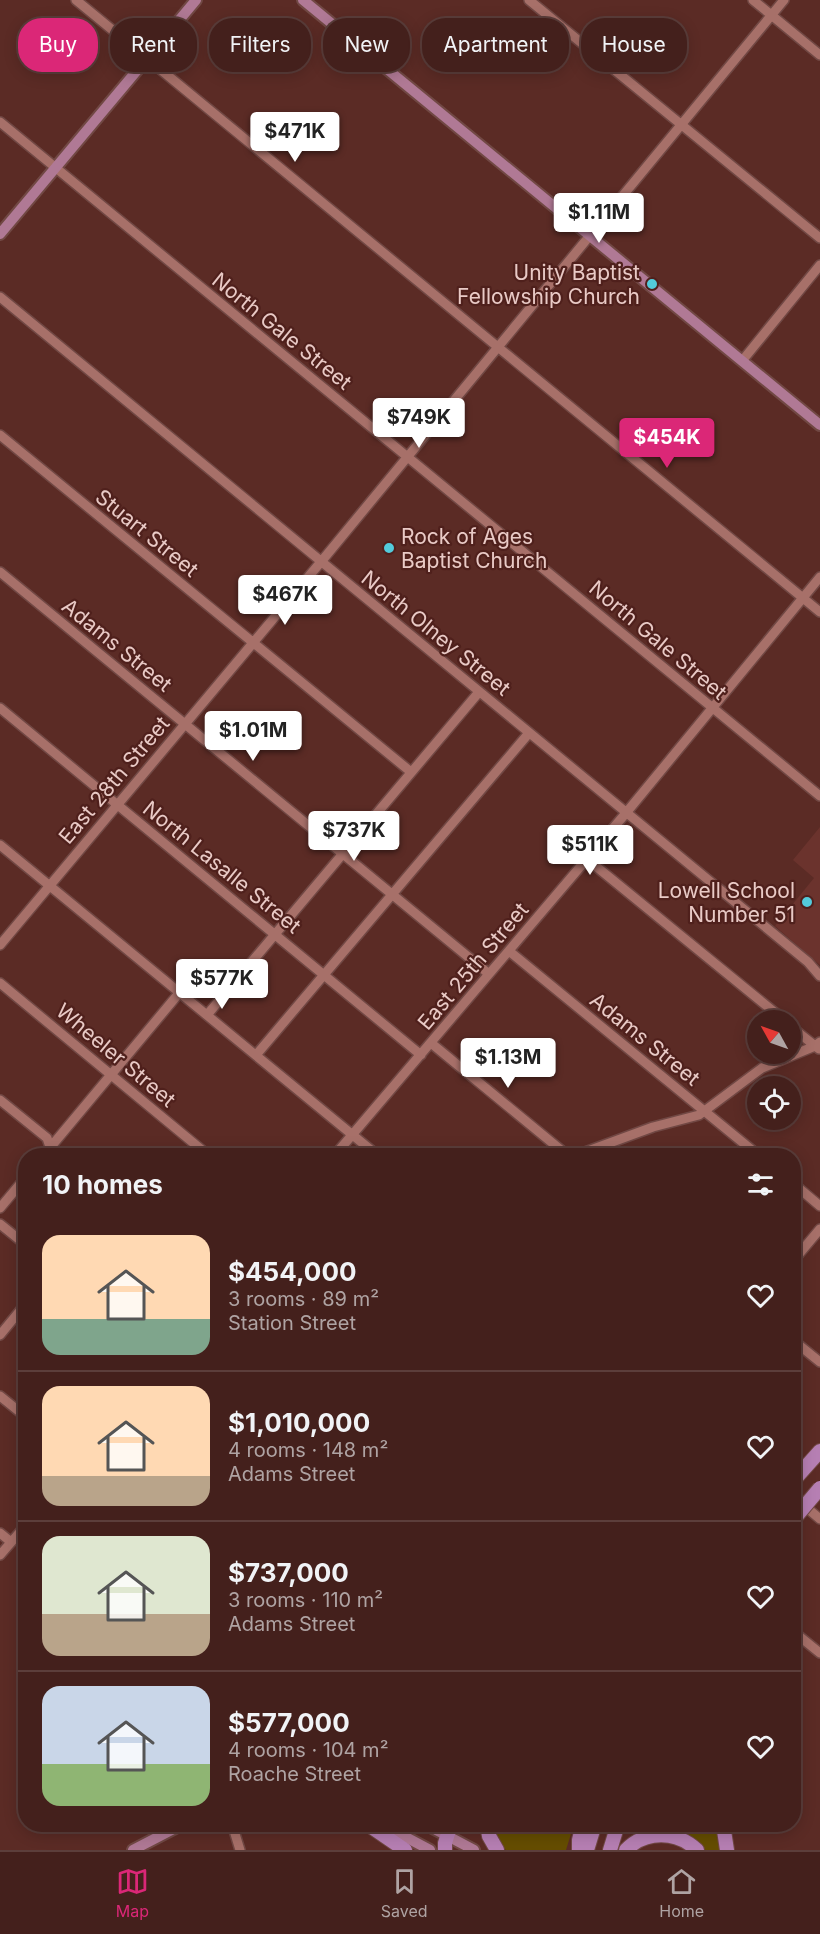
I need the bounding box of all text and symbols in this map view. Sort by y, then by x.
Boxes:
chip: Buy [18,18,98,72]
chip: Rent [110,18,197,72]
chip: Filters [209,18,311,72]
chip: New [323,18,410,72]
chip: Apartment [422,18,569,72]
chip: House [581,18,687,72]
pin: $471K [253,112,337,163]
text: $471K [264,119,326,143]
pin: $1.11M [550,193,648,244]
text: $1.11M [568,200,630,224]
place label: Unity Baptist Fellowship Church [457,260,640,309]
street label: North Gale Street [207,267,357,395]
marker: Unity Baptist Fellowship Church [645,277,659,291]
pin: $749K [377,398,461,449]
text: $749K [387,405,451,429]
pin: $454K [625,418,709,469]
text: $454K [633,425,701,449]
street label: Stuart Street [91,484,203,582]
place label: Rock of Ages Baptist Church [401,524,547,573]
marker: Rock of Ages Baptist Church [382,541,396,555]
street label: North Olney Street [357,565,516,701]
pin: $467K [243,575,327,626]
street label: North Gale Street [584,575,732,705]
text: $467K [252,582,318,606]
street label: Adams Street [57,593,177,697]
street label: East 28th Street [53,711,175,849]
pin: $1.01M [204,711,302,762]
text: $1.01M [219,718,287,742]
street label: North Lasalle Street [138,796,306,938]
pin: $737K [312,811,396,862]
text: $737K [322,818,386,842]
pin: $511K [548,825,632,876]
text: $511K [561,832,619,856]
place label: Lowell School Number 51 [658,878,795,927]
marker: Lowell School Number 51 [800,895,814,909]
street label: East 25th Street [413,897,534,1035]
pin: $577K [180,959,264,1010]
text: $577K [190,966,254,990]
street label: Adams Street [585,987,705,1091]
street label: Wheeler Street [51,998,181,1112]
north arrow [747,1010,801,1064]
map controls [747,1010,801,1130]
pin: $1.13M [459,1038,557,1089]
text: $1.13M [475,1045,541,1069]
button: locate [747,1076,801,1130]
icon: filters [744,1168,777,1201]
text: 10 homes [42,1169,163,1200]
text: $454,000 [228,1256,356,1287]
icon: home [90,1259,162,1331]
icon: heart [744,1279,777,1312]
text: 3 rooms · 89 m² [228,1287,379,1311]
text: Station Street [228,1311,356,1335]
text: $1,010,000 [228,1407,370,1438]
icon: home [90,1410,162,1482]
icon: heart [744,1430,777,1463]
text: 4 rooms · 148 m² [228,1438,388,1462]
text: Adams Street [228,1462,355,1486]
text: $737,000 [228,1557,349,1588]
icon: home [90,1560,162,1632]
icon: heart [744,1580,777,1613]
text: 3 rooms · 110 m² [228,1588,383,1612]
text: Adams Street [228,1612,355,1636]
text: $577,000 [228,1707,350,1738]
icon: home [90,1710,162,1782]
icon: heart [744,1730,777,1763]
text: 4 rooms · 104 m² [228,1738,388,1762]
text: Roache Street [228,1762,361,1786]
tab: Map [116,1865,149,1921]
tab: Saved [381,1865,428,1921]
tab: Home [659,1865,704,1921]

